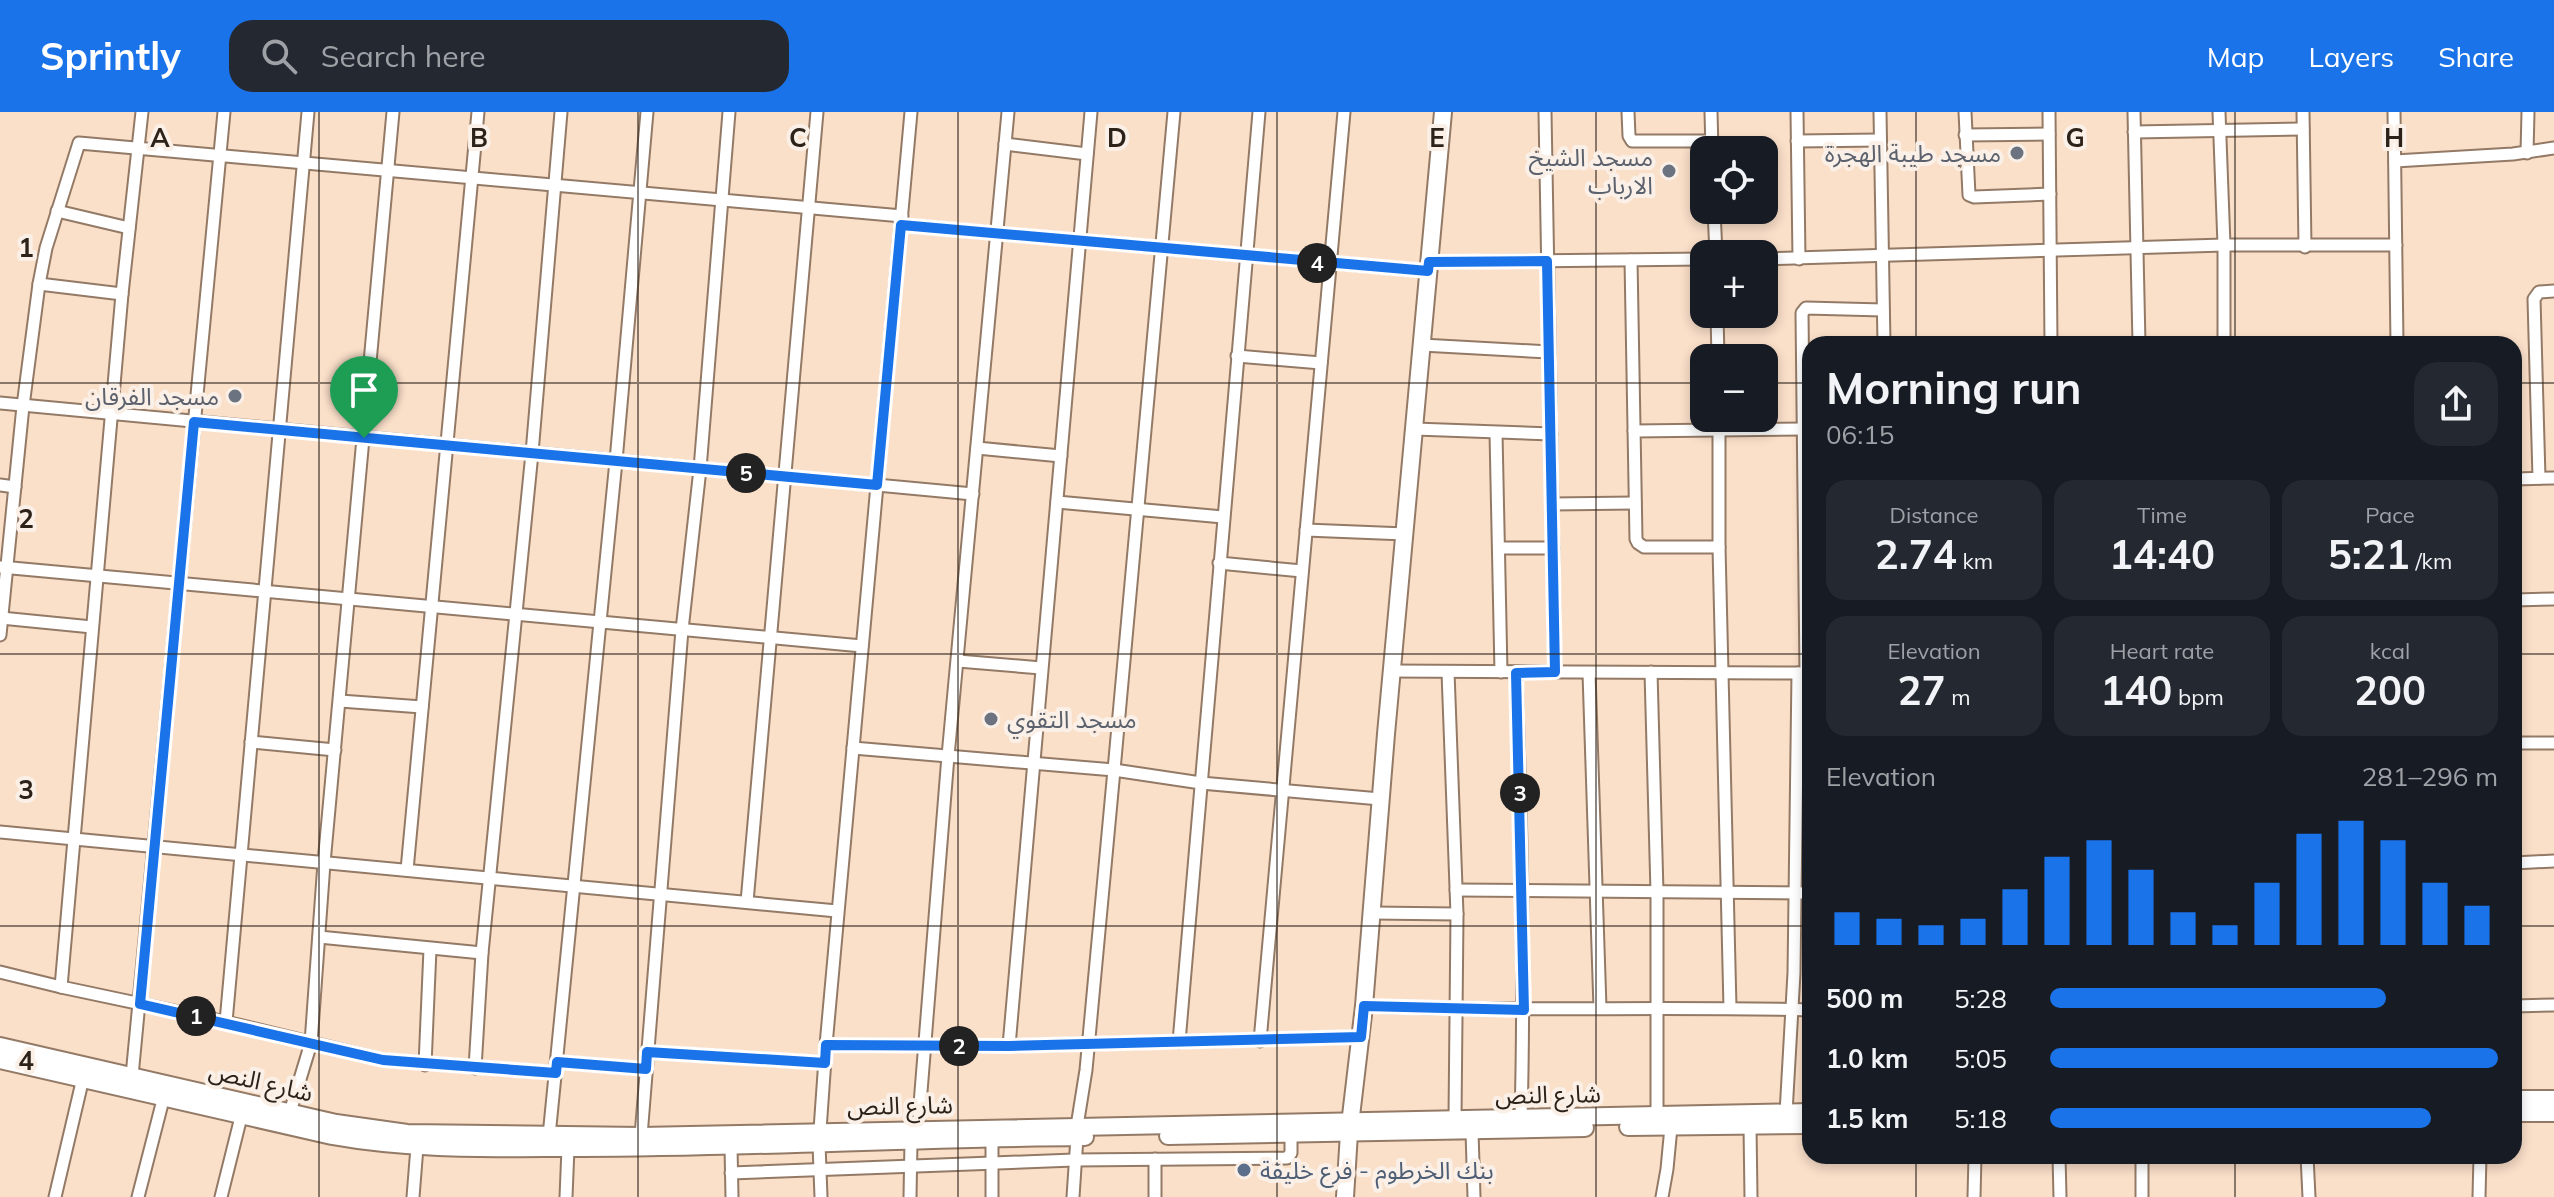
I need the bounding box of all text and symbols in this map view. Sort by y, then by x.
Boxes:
search box [229,20,789,92]
text: Sprintly [40,32,181,80]
icon: search [257,34,301,78]
text: Search here [321,37,486,75]
text: Map [2207,39,2264,74]
text: Layers [2308,39,2394,74]
text: Share [2438,39,2514,74]
text: A [150,121,170,154]
text: B [470,121,488,154]
text: C [789,121,807,154]
text: D [1107,121,1127,154]
text: E [1429,121,1445,154]
text: G [2065,121,2085,154]
text: H [2384,121,2404,154]
map controls [1690,136,1778,432]
button: locate [1690,136,1778,224]
place label: مسجد طيبة الهجرة [1825,138,2001,168]
place label: مسجد الشيخ الارباب [1529,142,1653,200]
marker: مسجد طيبة الهجرة [2008,144,2026,162]
marker: مسجد الشيخ الارباب [1660,162,1678,180]
text: 1 [18,231,34,264]
button: + [1690,240,1778,328]
pin: 4 [1297,243,1337,283]
text: 4 [1310,249,1324,277]
button: − [1690,344,1778,432]
pin [330,356,398,438]
text: Morning run [1826,360,2082,415]
button: share [2414,362,2498,446]
icon: arrive [342,368,386,412]
place label: مسجد الفرقان [85,381,219,411]
marker: مسجد الفرقان [226,387,244,405]
text: 06:15 [1826,418,1894,451]
pin: 5 [726,453,766,493]
text: 5 [739,459,753,487]
text: Distance [1890,501,1978,529]
text: Time [2137,501,2187,529]
text: Pace [2365,501,2415,529]
text: 2 [18,502,34,535]
text: 2.74 [1875,529,1957,579]
text: 14:40 [2109,529,2215,579]
text: 5:21 [2328,529,2410,579]
text: km [1957,547,1993,575]
text: /km [2410,547,2452,575]
text: Elevation [1887,637,1981,665]
text: Heart rate [2110,637,2214,665]
text: kcal [2370,637,2410,665]
text: 27 [1897,665,1945,715]
text: 140 [2100,665,2172,715]
text: 200 [2354,665,2426,715]
text: m [1945,683,1971,711]
text: bpm [2172,683,2224,711]
place label: مسجد التقوي [1007,704,1137,739]
marker: مسجد التقوي [982,710,1000,728]
text: Elevation [1826,760,1936,793]
text: 281–296 m [2362,760,2498,793]
text: 3 [18,773,34,806]
pin: 3 [1500,773,1540,813]
text: 3 [1513,779,1527,807]
text: 500 m [1826,982,1903,1015]
text: 5:28 [1954,982,2007,1015]
pin: 1 [176,996,216,1036]
text: 1 [189,1002,203,1030]
pin: 2 [939,1026,979,1066]
text: 2 [952,1032,966,1060]
text: 1.0 km [1826,1042,1909,1075]
text: 5:05 [1954,1042,2007,1075]
text: 4 [18,1044,34,1077]
street label: شارع النص [205,1054,316,1110]
street label: شارع النص [1495,1078,1601,1113]
street label: شارع النص [847,1089,953,1124]
text: 1.5 km [1826,1102,1909,1135]
text: 5:18 [1954,1102,2007,1135]
place label: بنك الخرطوم - فرع خليفة [1260,1155,1494,1189]
marker: بنك الخرطوم - فرع خليفة [1235,1161,1253,1179]

